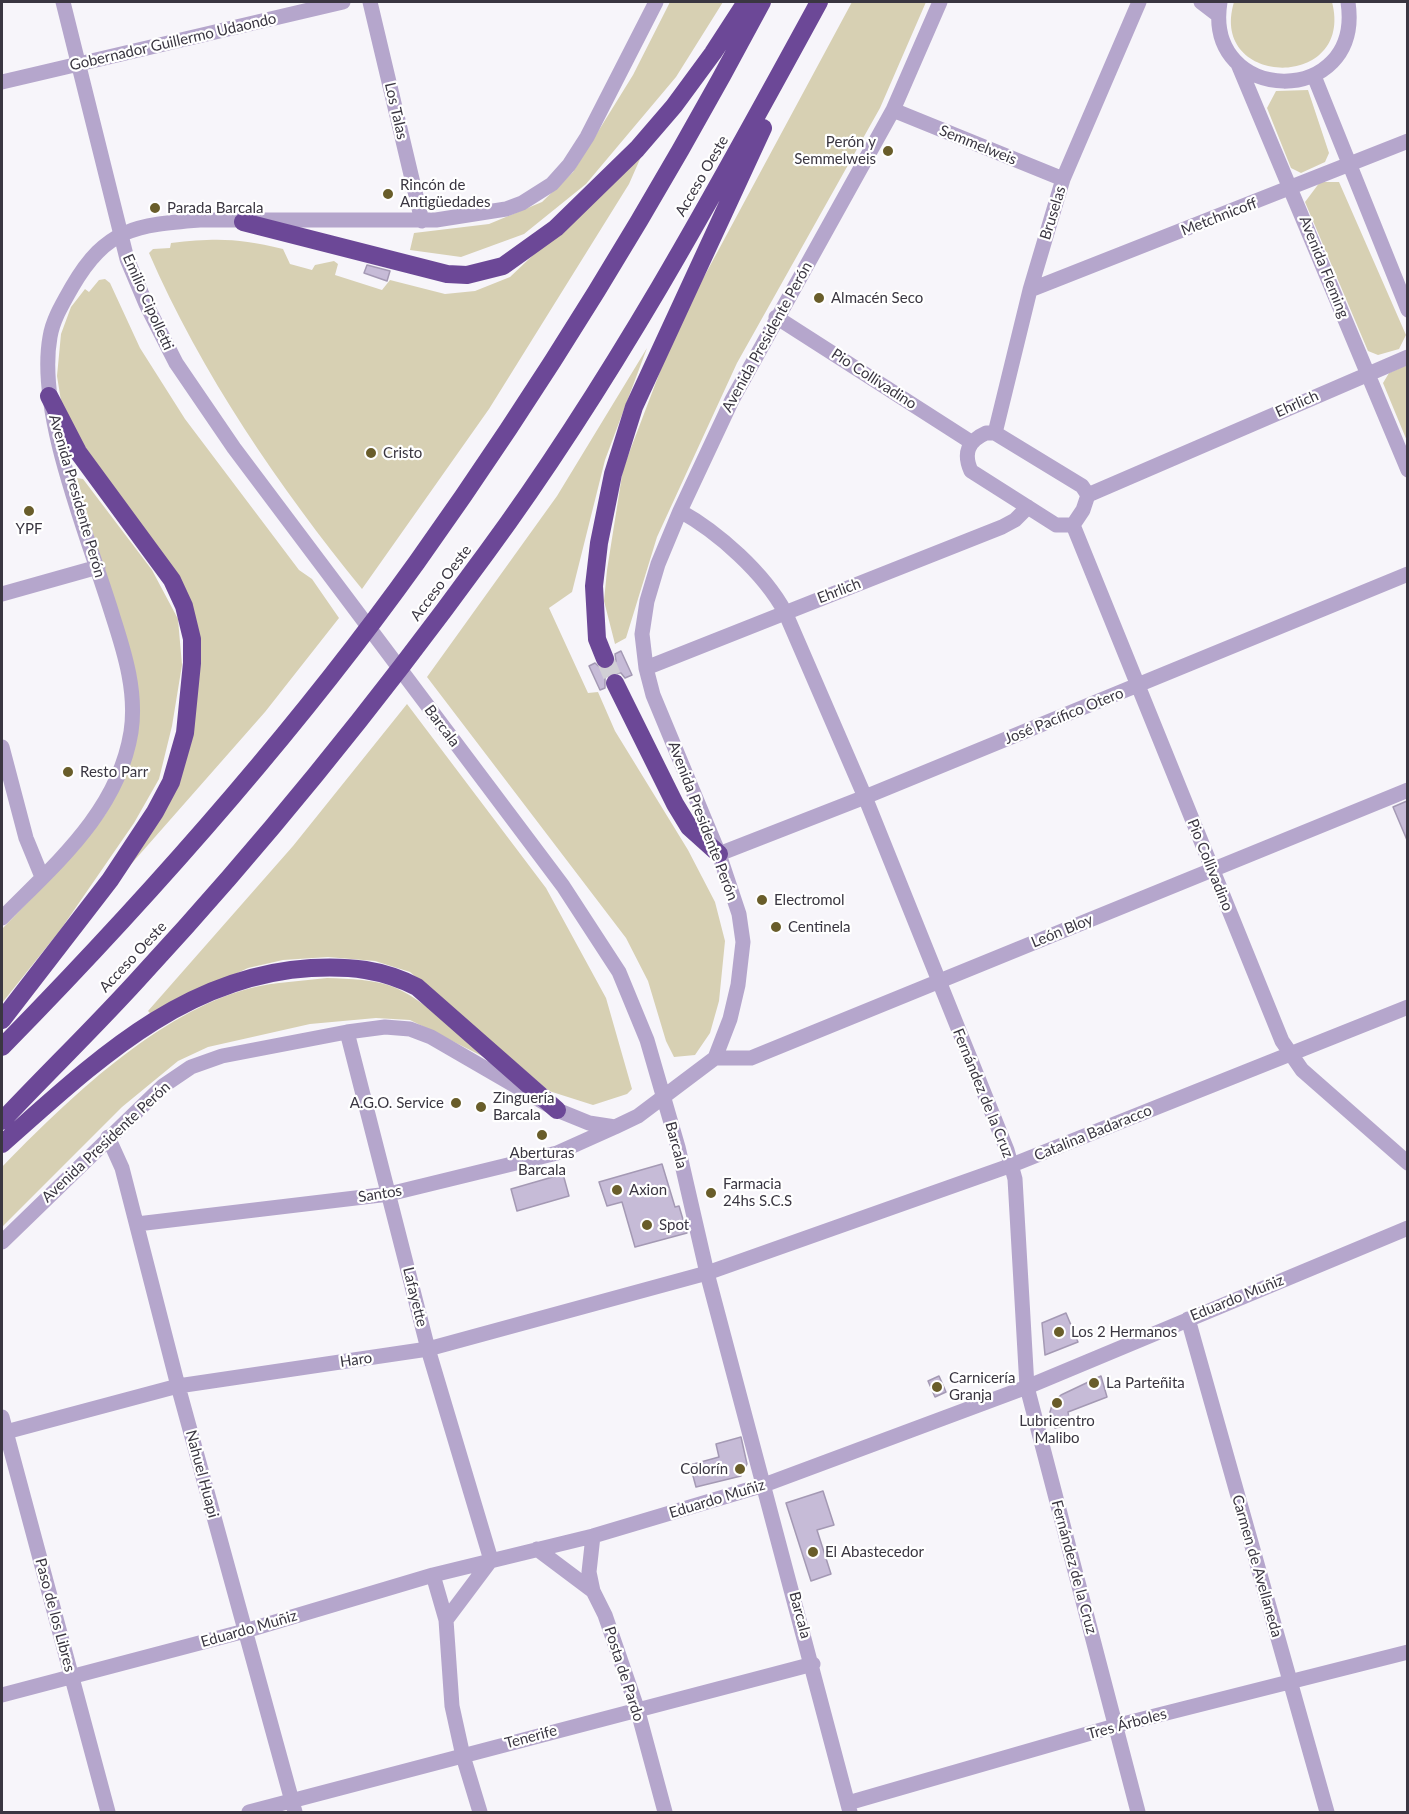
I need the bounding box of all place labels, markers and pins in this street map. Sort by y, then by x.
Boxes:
place label: Perón y Semmelweis [794,133,876,168]
marker: Perón y Semmelweis [881,144,895,158]
place label: Rincón de Antigüedades [400,176,490,211]
marker: Rincón de Antigüedades [381,187,395,201]
place label: Parada Barcala [167,199,264,217]
marker: Parada Barcala [148,201,162,215]
place label: Almacén Seco [831,289,923,307]
marker: Almacén Seco [812,291,826,305]
place label: Cristo [383,444,422,462]
marker: Cristo [364,446,378,460]
marker: YPF [22,504,36,518]
place label: YPF [16,520,42,538]
place label: Resto Parr [80,763,148,781]
marker: Resto Parr [61,765,75,779]
place label: Electromol [774,891,845,909]
marker: Electromol [755,893,769,907]
place label: Centinela [788,918,851,936]
marker: Centinela [769,920,783,934]
place label: Zinguería Barcala [493,1089,555,1124]
place label: A.G.O. Service [350,1094,444,1112]
marker: A.G.O. Service [449,1096,463,1110]
marker: Zinguería Barcala [474,1100,488,1114]
marker: Aberturas Barcala [535,1128,549,1142]
place label: Aberturas Barcala [510,1144,574,1179]
place label: Farmacia 24hs S.C.S [723,1175,792,1210]
place label: Axion [629,1181,667,1199]
marker: Axion [610,1183,624,1197]
marker: Farmacia 24hs S.C.S [704,1186,718,1200]
place label: Spot [659,1216,689,1234]
marker: Spot [640,1218,654,1232]
place label: Los 2 Hermanos [1071,1323,1177,1341]
marker: Los 2 Hermanos [1052,1325,1066,1339]
place label: Carnicería Granja [949,1369,1015,1404]
place label: La Parteñita [1106,1374,1185,1392]
marker: La Parteñita [1087,1376,1101,1390]
marker: Carnicería Granja [930,1380,944,1394]
marker: Lubricentro Malibo [1050,1396,1064,1410]
place label: Lubricentro Malibo [1019,1412,1095,1447]
place label: Colorín [680,1460,728,1478]
marker: Colorín [733,1462,747,1476]
place label: El Abastecedor [825,1543,924,1561]
marker: El Abastecedor [806,1545,820,1559]

